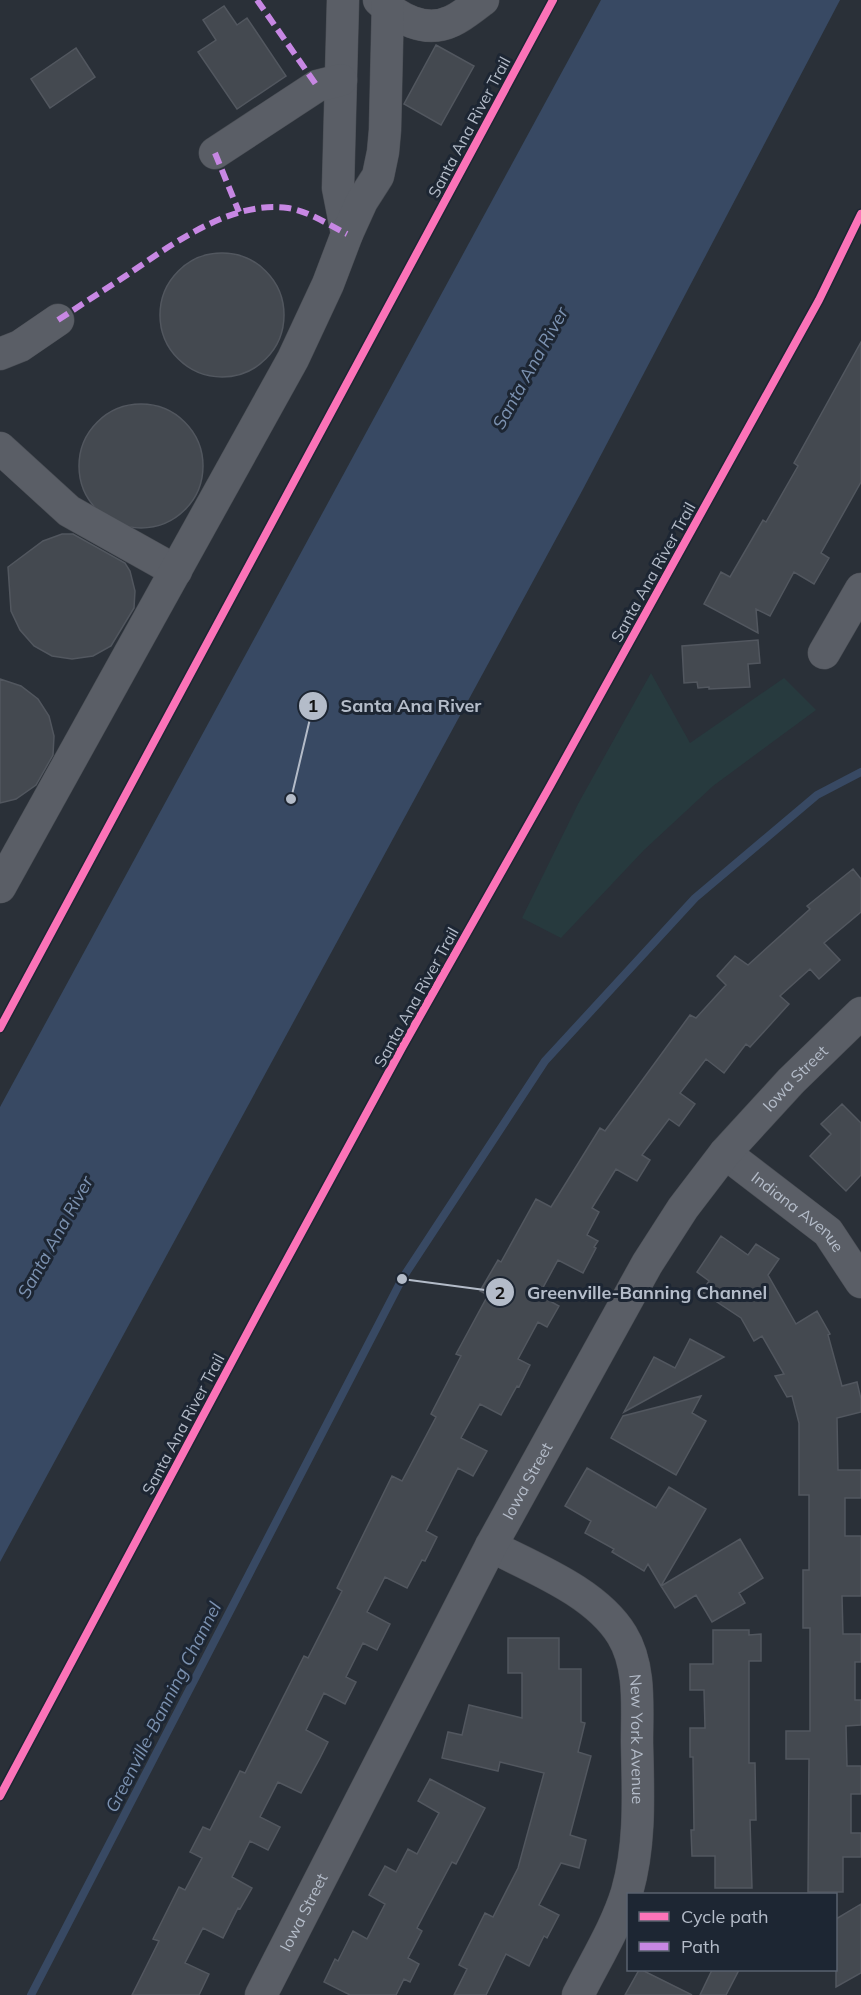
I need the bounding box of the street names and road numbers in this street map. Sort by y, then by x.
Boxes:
street label: Santa Ana River Trail [423,53,515,201]
street label: Santa Ana River Trail [606,499,700,645]
street label: Santa Ana River Trail [369,924,463,1070]
street label: Iowa Street [758,1041,832,1116]
street label: Indiana Avenue [748,1167,848,1256]
street label: Santa Ana River Trail [137,1350,229,1498]
street label: Iowa Street [498,1438,557,1523]
street label: New York Avenue [625,1673,648,1804]
street label: Iowa Street [275,1869,332,1955]

